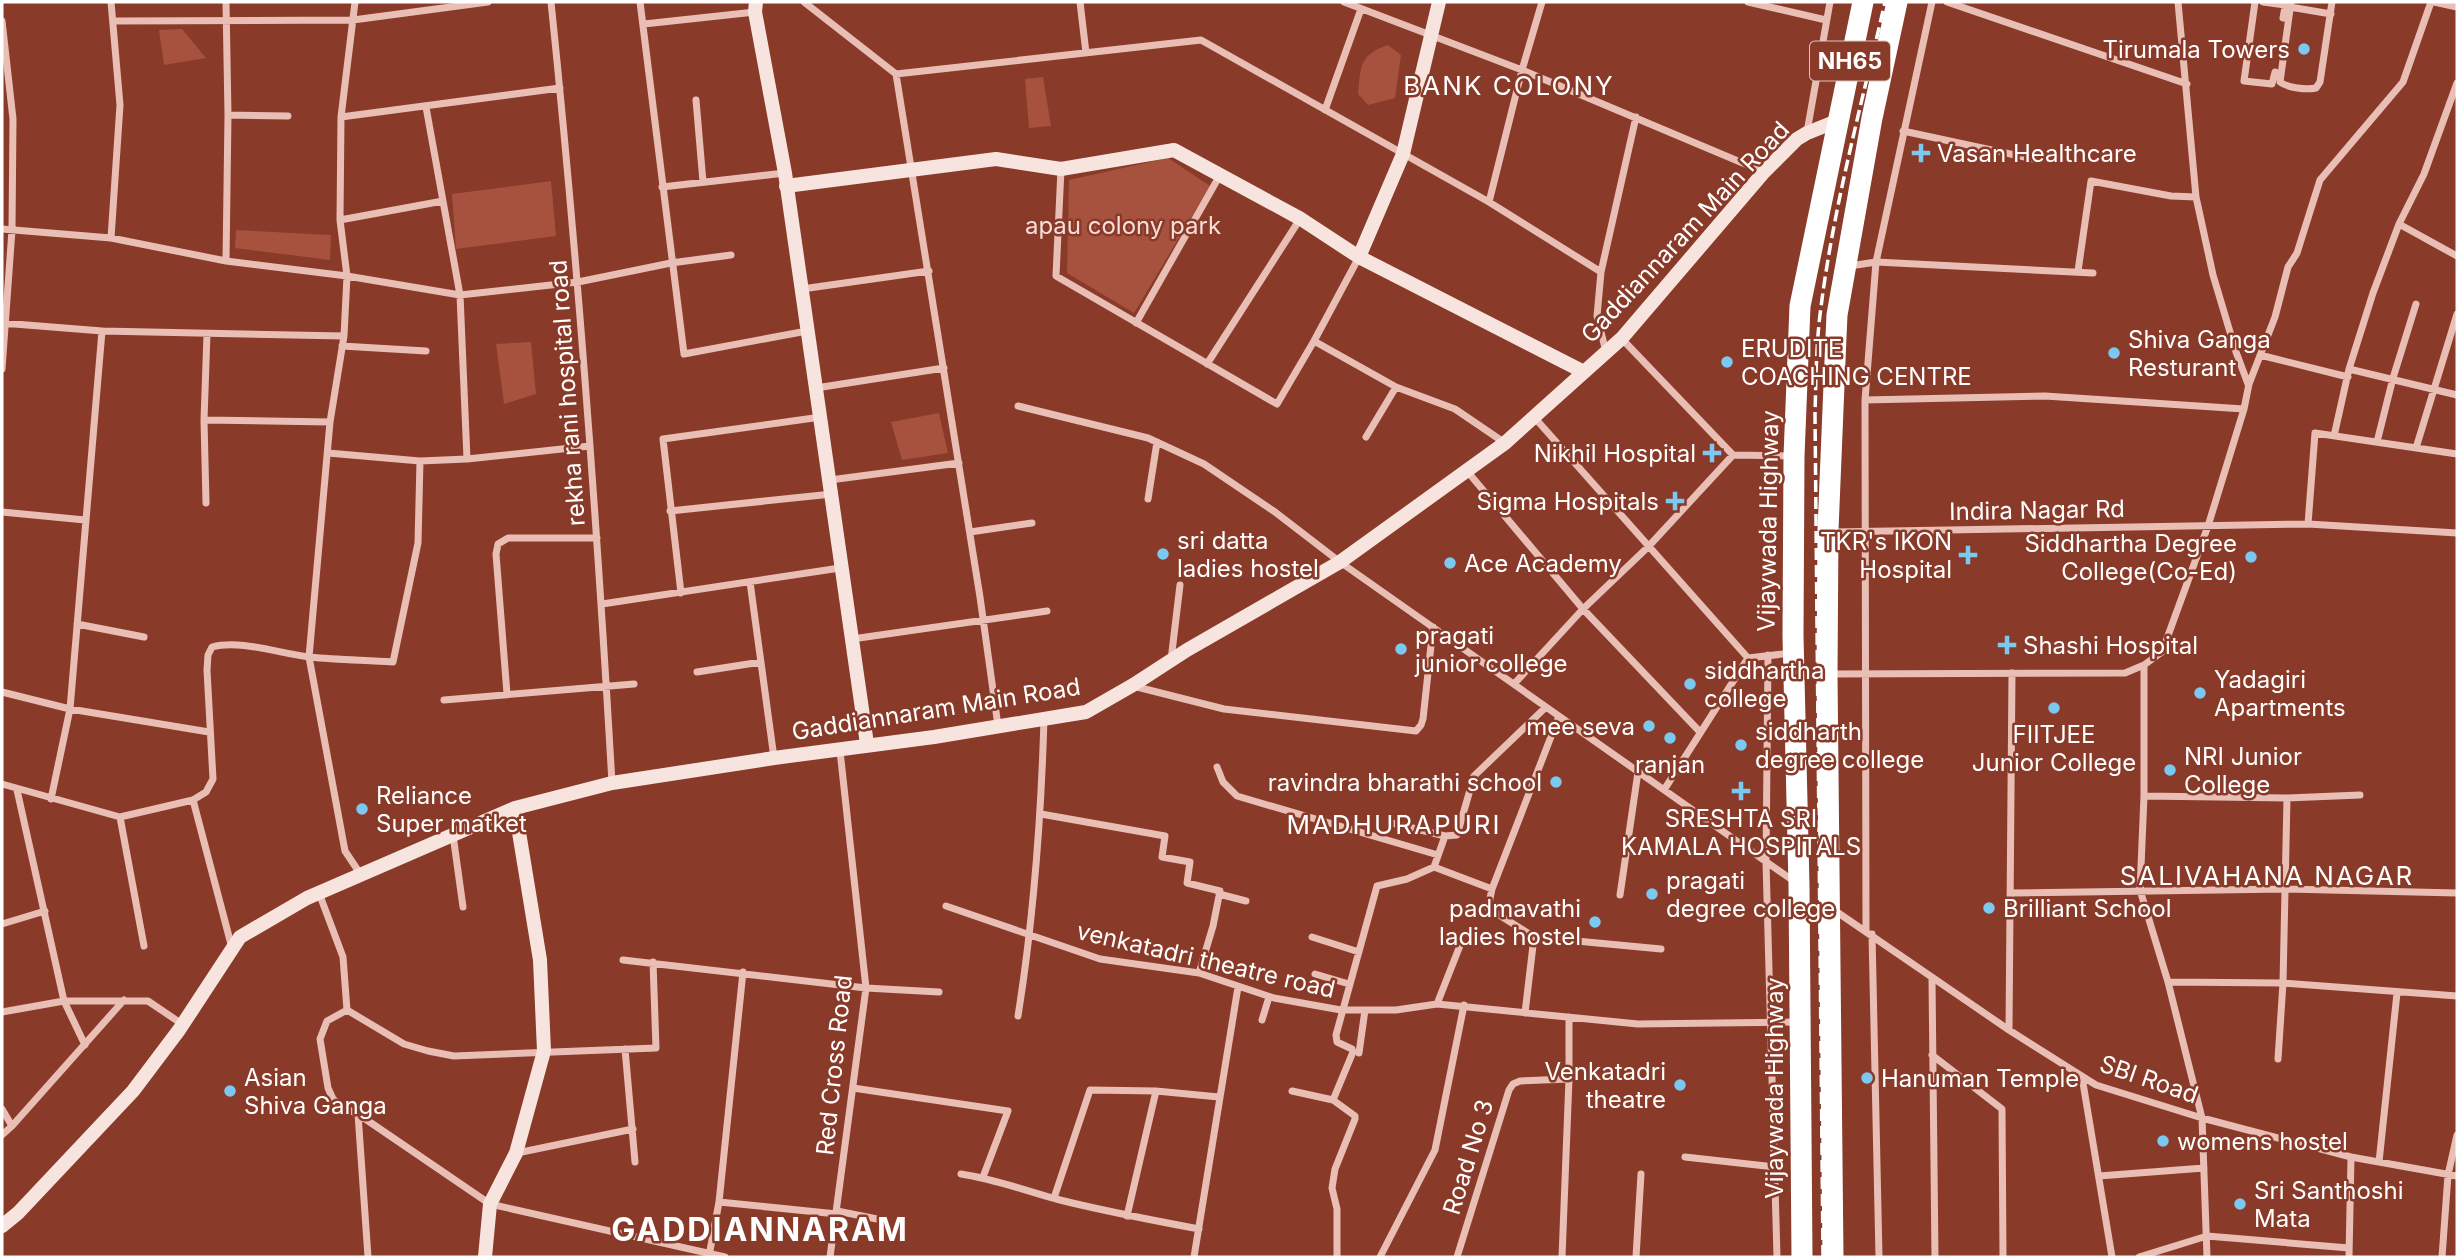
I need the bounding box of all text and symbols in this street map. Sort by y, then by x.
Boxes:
place label: Tirumala Towers [2102,35,2290,64]
road number: NH65 [1810,41,1890,80]
marker: Tirumala Towers [2296,41,2312,57]
district label: BANK COLONY [1403,70,1615,101]
street label: Gaddiannaram Main Road [1575,115,1795,349]
place label: Vasan Healthcare [1937,139,2137,168]
marker: Vasan Healthcare [1911,143,1931,163]
park label: apau colony park [1025,211,1221,240]
street label: rekha rani hospital road [543,259,591,527]
place label: Shiva Ganga Resturant [2128,325,2271,382]
place label: ERUDITE COACHING CENTRE [1741,334,1972,391]
marker: Shiva Ganga Resturant [2106,345,2122,361]
marker: ERUDITE COACHING CENTRE [1719,354,1735,370]
street label: Vijaywada Highway [1752,410,1784,632]
place label: Nikhil Hospital [1534,439,1696,468]
marker: Nikhil Hospital [1702,443,1722,463]
place label: Sigma Hospitals [1476,487,1659,516]
marker: Sigma Hospitals [1665,491,1685,511]
street label: Indira Nagar Rd [1949,494,2125,526]
place label: sri datta ladies hostel [1177,526,1319,583]
place label: TKR's IKON Hospital [1820,527,1952,584]
place label: Siddhartha Degree College(Co-Ed) [2024,529,2237,586]
marker: TKR's IKON Hospital [1958,545,1978,565]
marker: sri datta ladies hostel [1155,546,1171,562]
place label: Ace Academy [1464,549,1622,578]
marker: Siddhartha Degree College(Co-Ed) [2243,549,2259,565]
marker: Ace Academy [1442,555,1458,571]
place label: pragati junior college [1414,621,1568,678]
place label: Shashi Hospital [2023,631,2198,660]
marker: Shashi Hospital [1997,635,2017,655]
marker: pragati junior college [1393,641,1409,657]
place label: siddhartha college [1704,656,1824,713]
place label: Yadagiri Apartments [2214,665,2346,722]
street label: Gaddiannaram Main Road [790,672,1082,746]
marker: siddhartha college [1682,676,1698,692]
marker: Yadagiri Apartments [2192,685,2208,701]
marker: FIITJEE Junior College [2046,700,2062,716]
place label: mee seva [1526,712,1635,741]
place label: siddharth degree college [1755,717,1924,774]
marker: mee seva [1641,718,1657,734]
place label: FIITJEE Junior College [1972,720,2136,777]
marker: ranjan [1662,730,1678,746]
marker: siddharth degree college [1733,737,1749,753]
place label: NRI Junior College [2184,742,2302,799]
place label: ranjan [1635,750,1705,779]
marker: NRI Junior College [2162,762,2178,778]
place label: ravindra bharathi school [1268,768,1542,797]
marker: ravindra bharathi school [1548,774,1564,790]
place label: Reliance Super matket [376,781,527,838]
marker: SRESHTA SRI KAMALA HOSPITALS [1731,781,1751,801]
marker: Reliance Super matket [354,801,370,817]
place label: SRESHTA SRI KAMALA HOSPITALS [1621,804,1861,861]
district label: MADHURAPURI [1286,809,1502,840]
district label: SALIVAHANA NAGAR [2120,860,2414,891]
place label: pragati degree college [1666,866,1835,923]
marker: pragati degree college [1644,886,1660,902]
place label: padmavathi ladies hostel [1439,894,1581,951]
place label: Brilliant School [2003,894,2172,923]
marker: Brilliant School [1981,900,1997,916]
marker: padmavathi ladies hostel [1587,914,1603,930]
street label: venkatadri theatre road [1074,916,1338,1004]
street label: Red Cross Road [810,973,858,1157]
street label: Vijaywada Highway [1760,977,1789,1199]
street label: SBI Road [2096,1049,2202,1109]
place label: Venkatadri theatre [1544,1057,1666,1114]
place label: Asian Shiva Ganga [244,1063,387,1120]
place label: Hanuman Temple [1881,1064,2079,1093]
marker: Hanuman Temple [1859,1070,1875,1086]
marker: Venkatadri theatre [1672,1077,1688,1093]
marker: Asian Shiva Ganga [222,1083,238,1099]
street label: Road No 3 [1437,1096,1499,1218]
place label: womens hostel [2177,1127,2348,1156]
marker: womens hostel [2155,1133,2171,1149]
place label: Sri Santhoshi Mata [2254,1176,2404,1233]
marker: Sri Santhoshi Mata [2232,1196,2248,1212]
district label: GADDIANNARAM [611,1210,909,1249]

